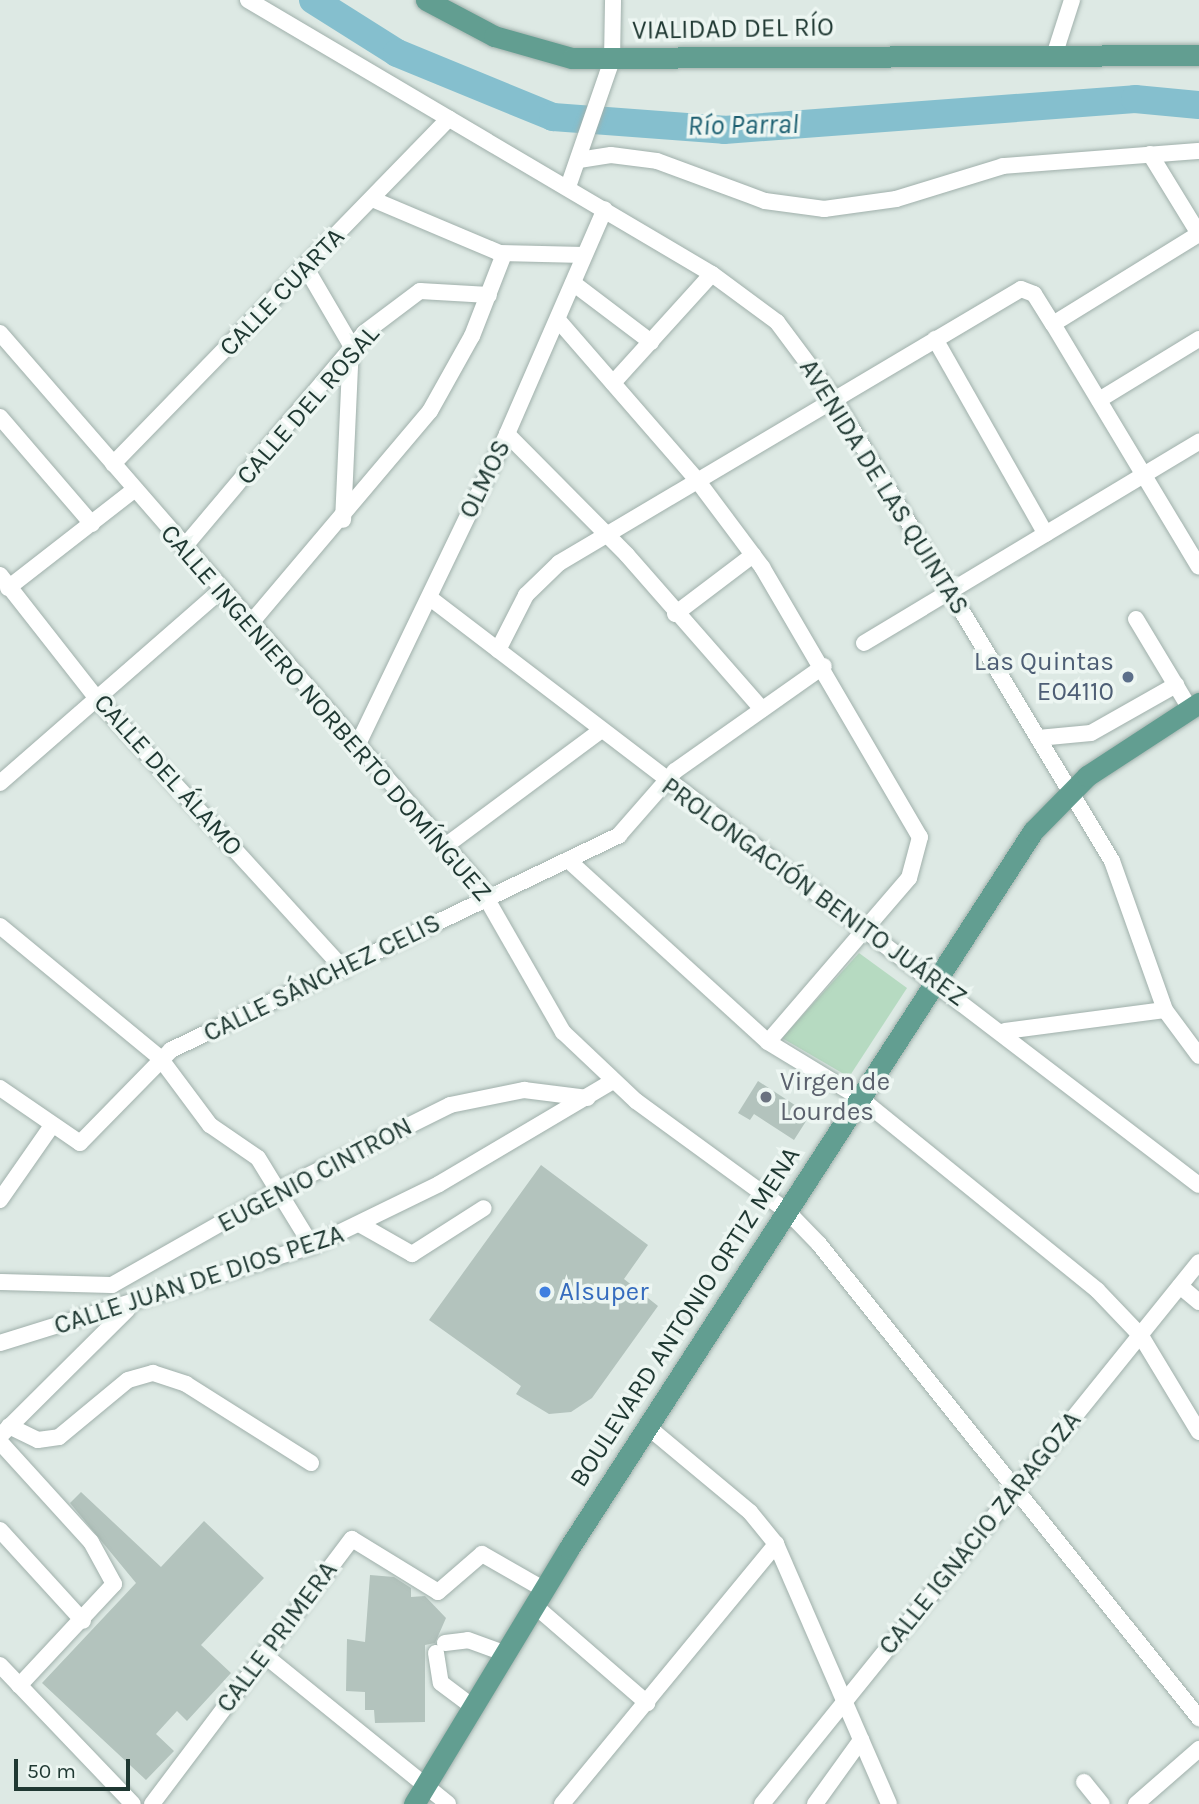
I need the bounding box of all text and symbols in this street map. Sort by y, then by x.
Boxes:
street label: VIALIDAD DEL RÍO [632,12,834,46]
water label: Río Parral [687,107,799,143]
street label: CALLE CUARTA [213,221,351,363]
street label: CALLE DEL ROSAL [230,319,386,491]
street label: AVENIDA DE LAS QUINTAS [793,354,975,620]
street label: OLMOS [453,435,517,523]
street label: CALLE INGENIERO NORBERTO DOMÍNGUEZ [154,518,498,908]
place label: Las Quintas E04110 [974,646,1114,708]
marker: Las Quintas E04110 [1120,669,1136,685]
street label: CALLE DEL ÁLAMO [87,688,249,862]
street label: PROLONGACIÓN BENITO JUÁREZ [655,771,973,1013]
street label: CALLE SÁNCHEZ CELIS [198,907,446,1049]
place label: Virgen de Lourdes [780,1066,890,1128]
marker: Virgen de Lourdes [758,1089,774,1105]
street label: EUGENIO CINTRON [213,1111,417,1239]
street label: BOULEVARD ANTONIO ORTIZ MENA [563,1141,807,1493]
street label: CALLE JUAN DE DIOS PEZA [50,1218,348,1342]
place label: Alsuper [559,1276,649,1308]
marker: Alsuper [537,1284,553,1300]
street label: CALLE IGNACIO ZARAGOZA [872,1405,1088,1661]
street label: CALLE PRIMERA [210,1555,344,1719]
scale bar [18,1744,133,1788]
text: 50 m [27,1759,76,1783]

